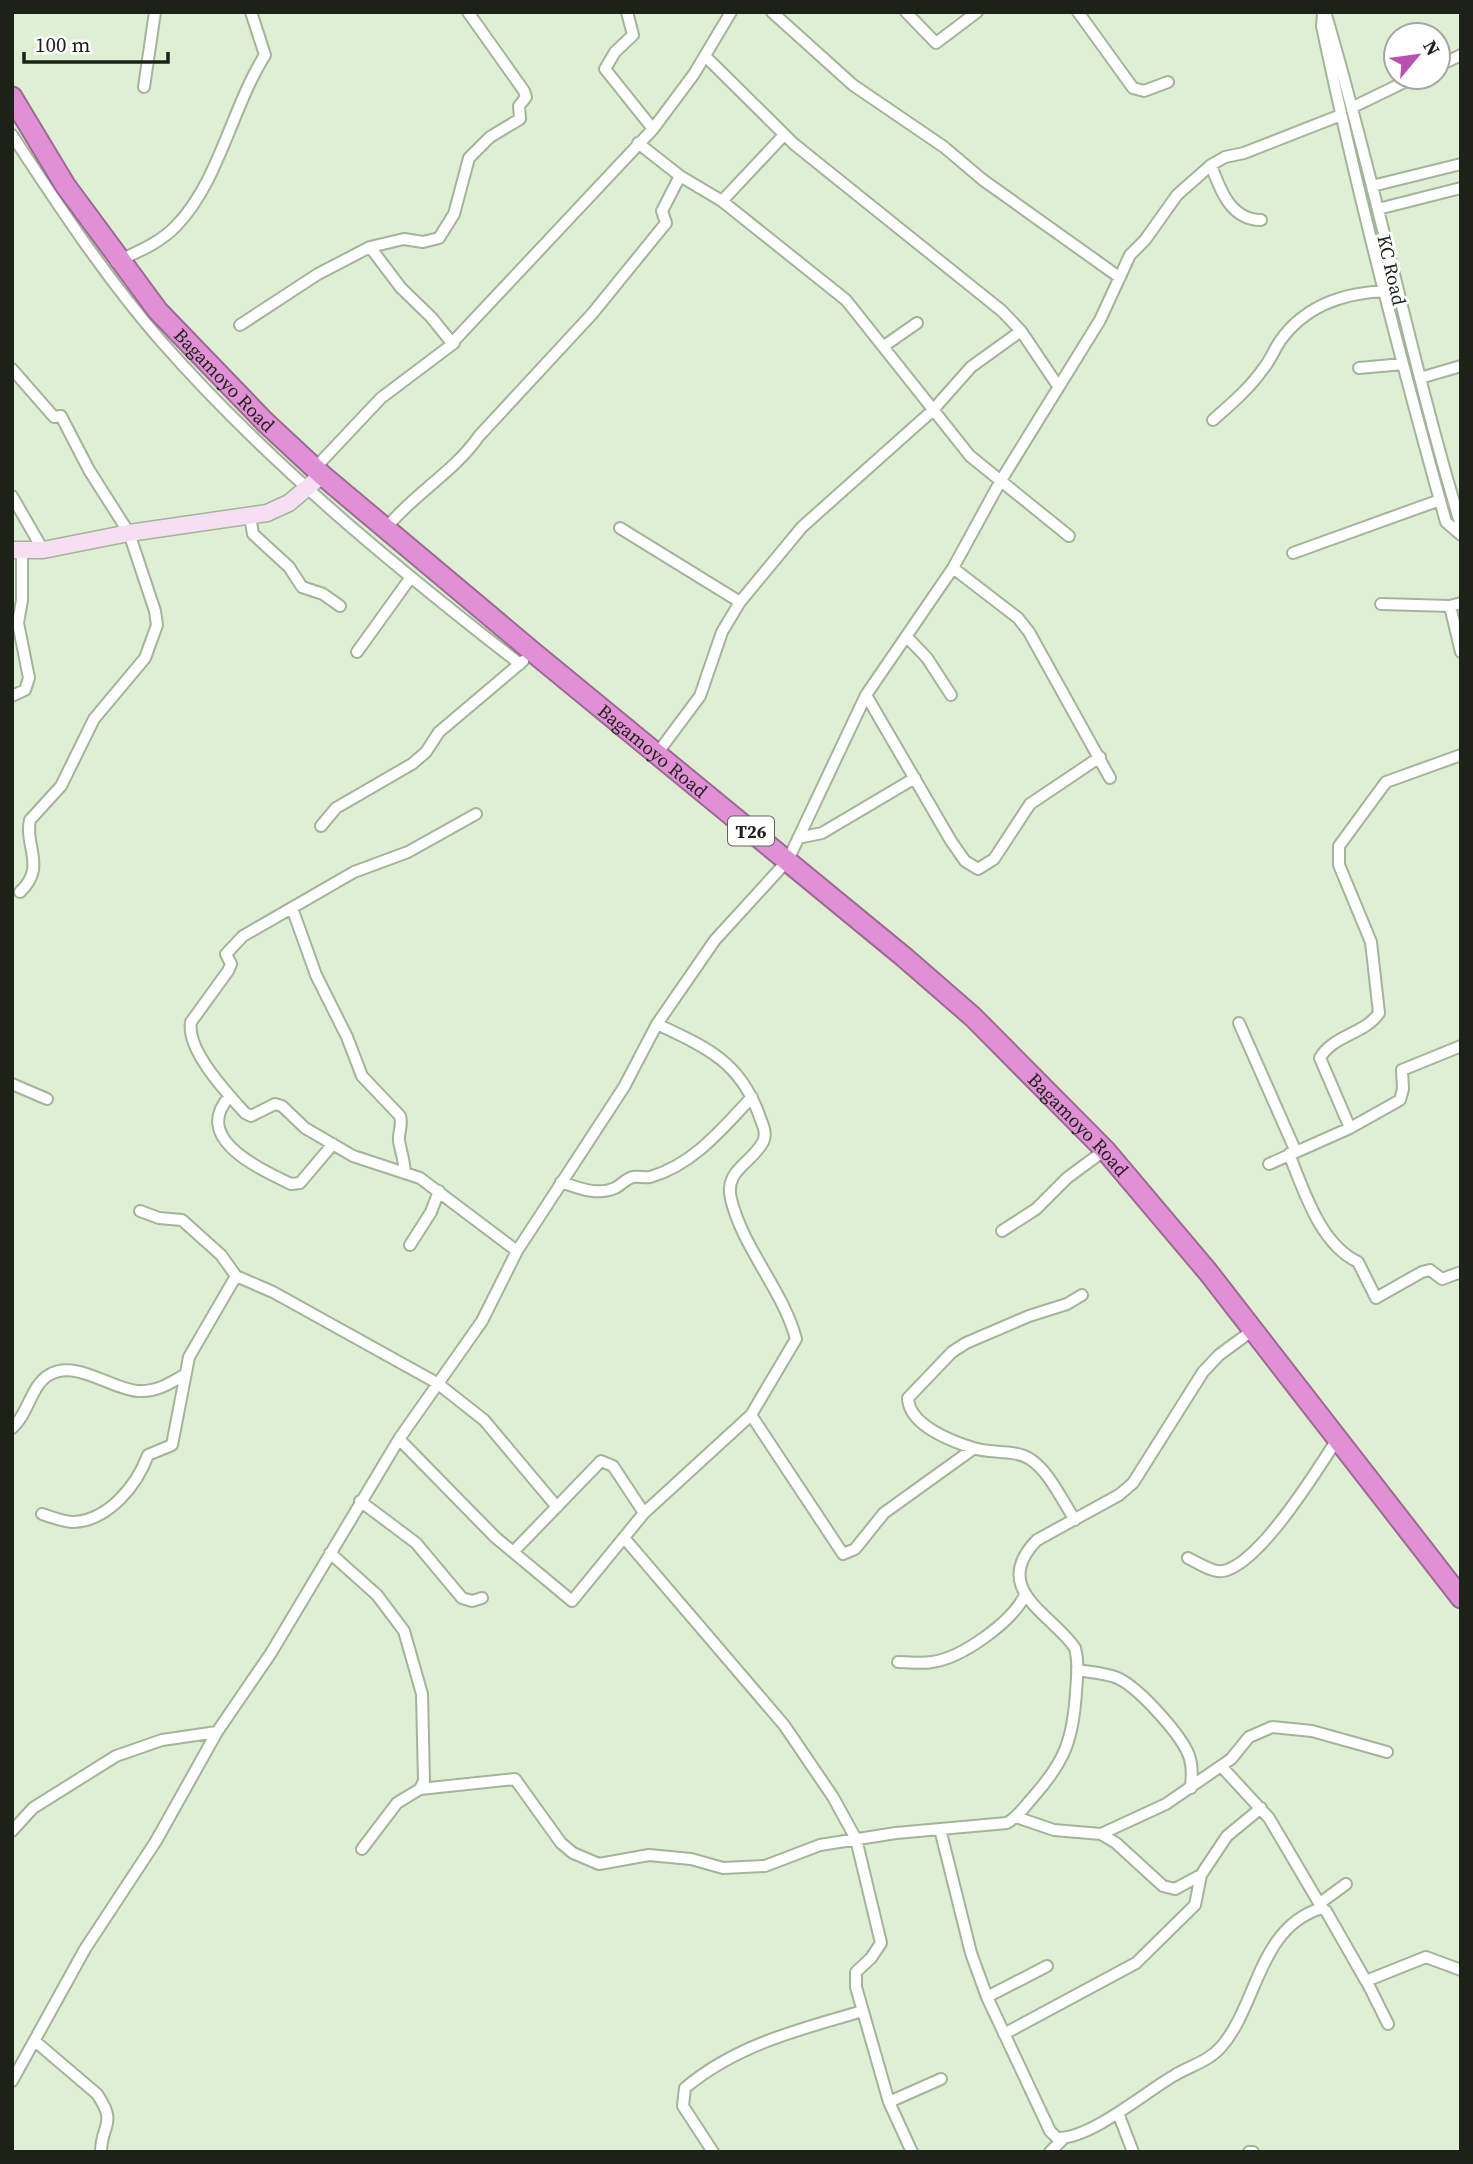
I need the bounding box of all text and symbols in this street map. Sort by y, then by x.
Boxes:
scale bar [24,21,168,65]
north arrow [1382,21,1452,91]
text: 100 m [35,30,90,59]
text: N [1417,35,1447,60]
street label: KC Road [1371,232,1413,308]
street label: Bagamoyo Road [168,322,281,438]
street label: Bagamoyo Road [592,698,714,804]
road number: T26 [728,816,774,846]
street label: Bagamoyo Road [1022,1067,1135,1182]

